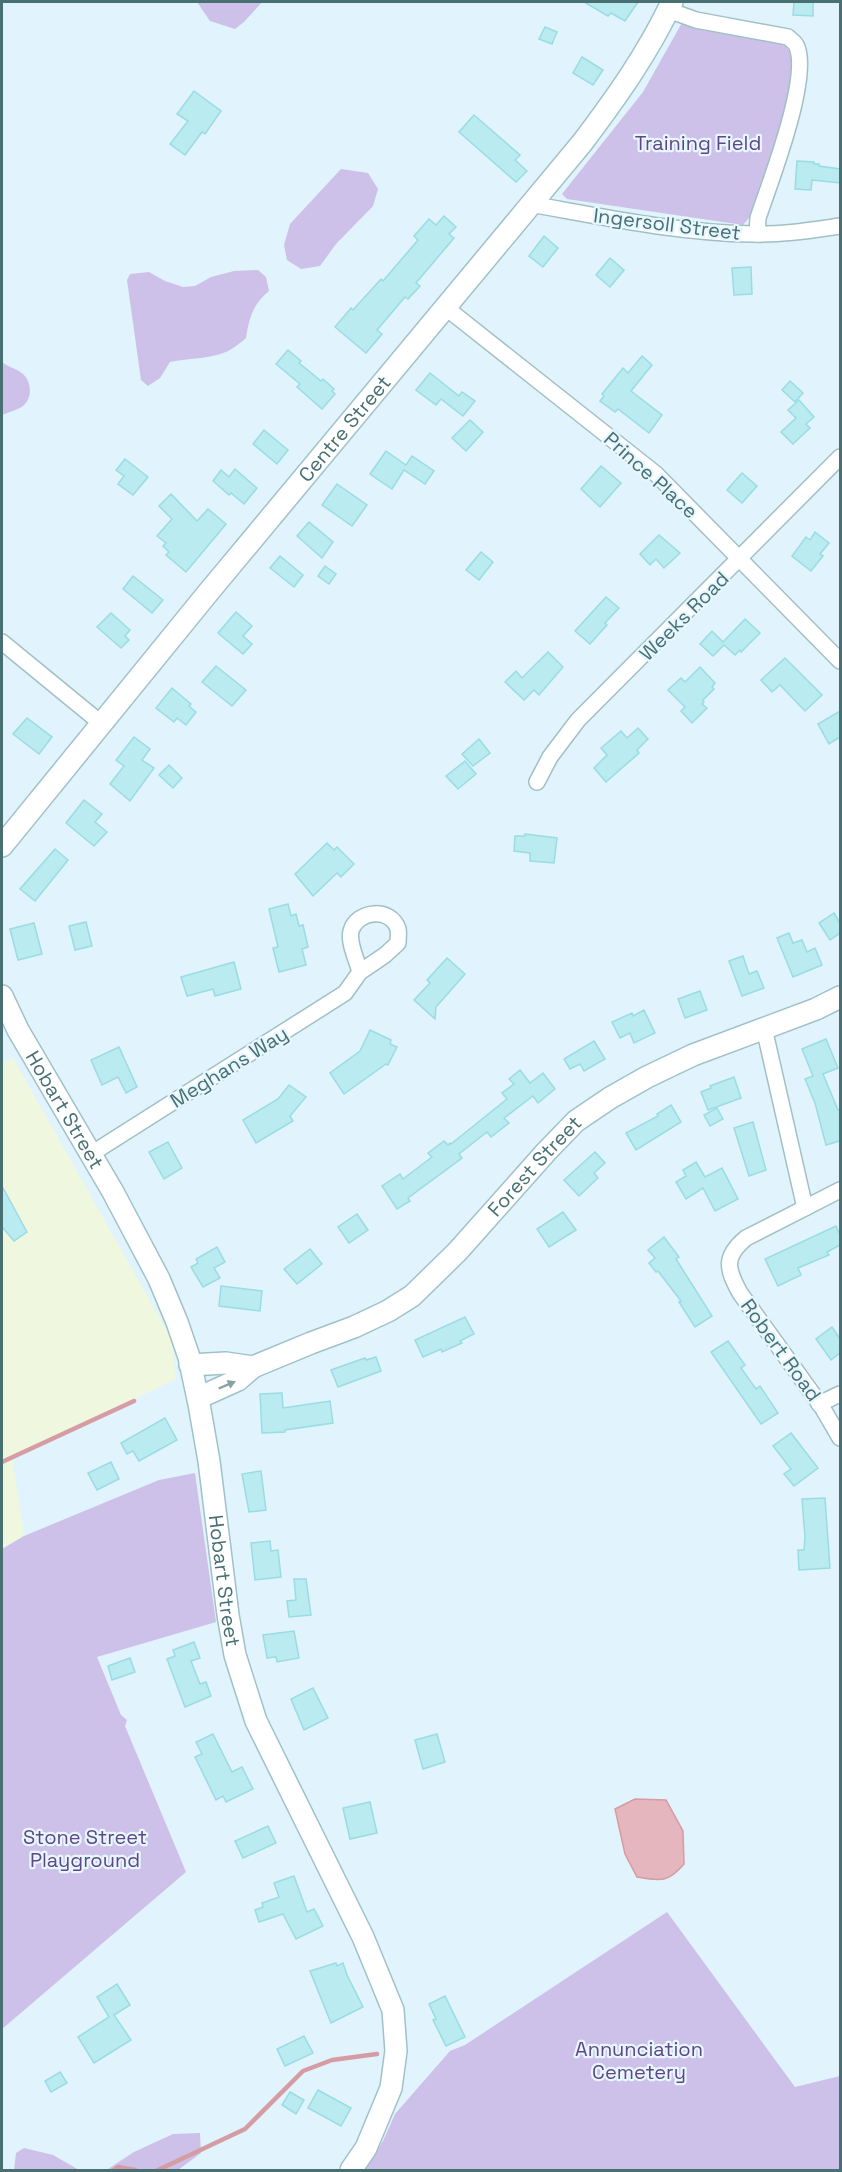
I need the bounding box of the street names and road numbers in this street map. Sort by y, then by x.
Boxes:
street label: Ingersoll Street [592,202,742,246]
street label: Centre Street [293,370,396,487]
street label: Prince Place [599,426,703,524]
street label: Weeks Road [634,566,734,666]
street label: Meghans Way [165,1020,293,1114]
street label: Hobart Street [20,1046,110,1174]
street label: Forest Street [482,1110,587,1222]
street label: Robert Road [735,1294,827,1406]
street label: Hobart Street [203,1513,246,1649]

